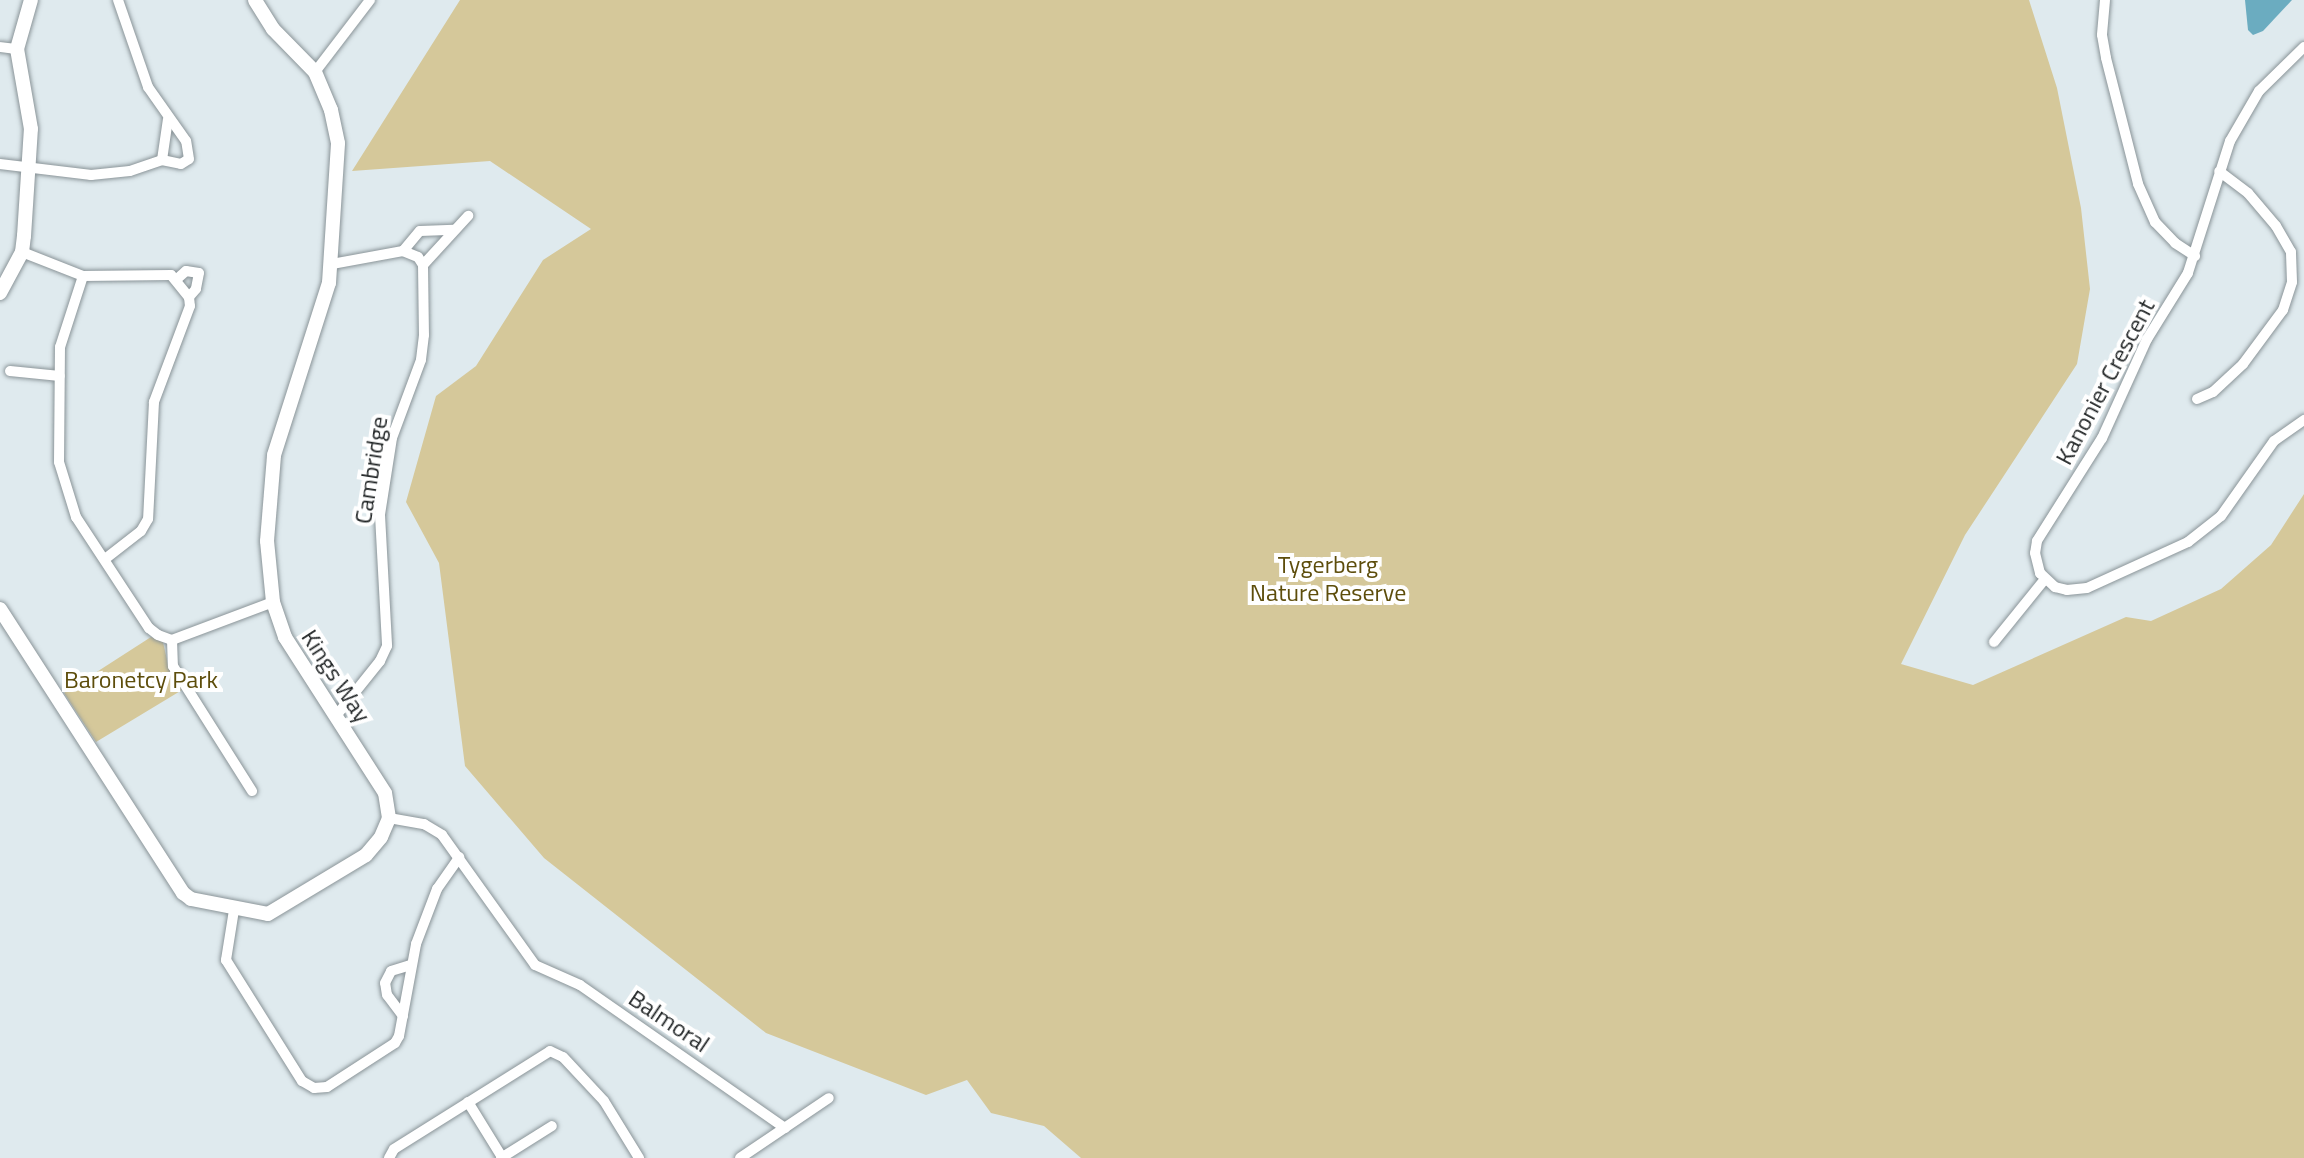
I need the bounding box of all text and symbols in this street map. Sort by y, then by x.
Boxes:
street label: Kanonier Crescent [2049,294,2161,470]
street label: Cambridge [348,414,394,526]
park label: Tygerberg Nature Reserve [1250,551,1406,607]
street label: Kings Way [295,624,377,728]
park label: Baronetcy Park [64,666,218,694]
street label: Balmoral [623,984,715,1058]

